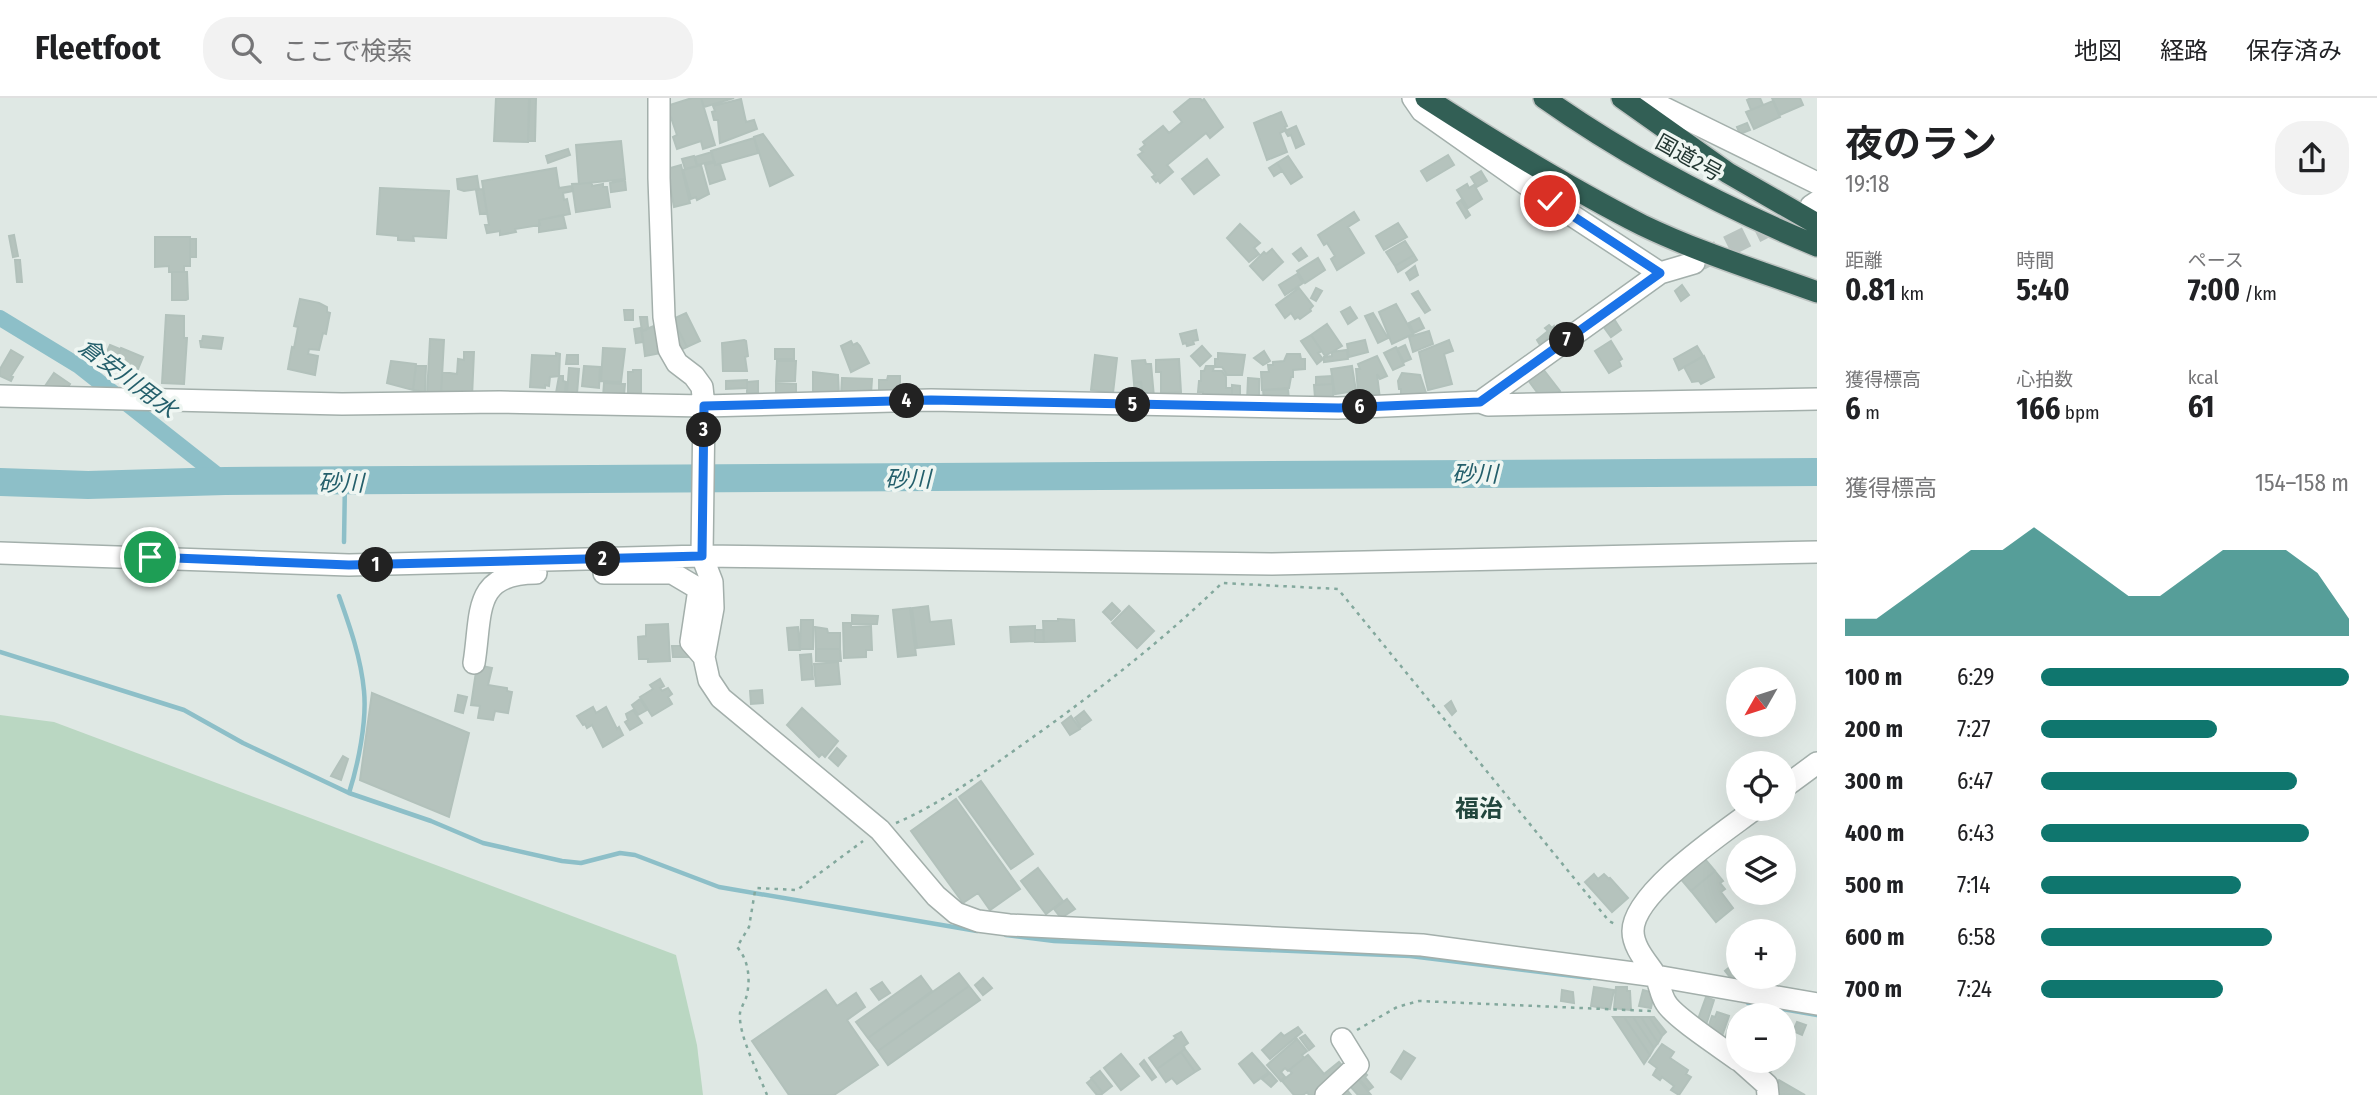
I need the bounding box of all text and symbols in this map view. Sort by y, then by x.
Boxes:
search box [203,17,693,80]
text: Fleetfoot [35,28,161,68]
icon: search [227,29,265,67]
text: ここで検索 [283,36,413,67]
text: 地図 [2074,37,2122,65]
text: 経路 [2160,37,2208,65]
text: 保存済み [2246,37,2342,65]
text: 夜のラン [1845,121,1997,167]
button: share [2275,121,2349,195]
street label: 国道2号 [1651,129,1727,187]
text: 19:18 [1845,170,1890,198]
pin [1520,171,1580,231]
icon: check [1531,182,1569,220]
text: 距離 [1845,249,1883,272]
text: 時間 [2016,249,2054,272]
text: ペース [2188,249,2244,272]
text: 0.81 [1845,272,1896,308]
text: 5:40 [2016,272,2070,308]
text: 7:00 [2188,272,2240,308]
text: km [1896,282,1924,305]
text: /km [2240,282,2277,305]
pin: 7 [1550,322,1584,358]
text: 7 [1562,328,1571,351]
water label: 倉安川用水 [74,332,185,426]
text: kcal [2188,366,2218,389]
text: 獲得標高 [1845,368,1921,391]
text: 心拍数 [2016,368,2073,391]
pin: 4 [890,384,925,418]
pin: 5 [1116,388,1150,422]
text: 4 [902,389,911,412]
text: 61 [2188,389,2215,425]
pin: 6 [1342,390,1378,424]
text: 6 [1845,391,1861,427]
text: 166 [2016,391,2060,427]
text: 5 [1128,393,1137,416]
text: 6 [1355,395,1364,418]
text: m [1861,401,1880,424]
text: bpm [2060,401,2100,424]
pin: 3 [686,412,722,448]
text: 3 [699,418,708,441]
water label: 砂川 [1452,460,1501,488]
water label: 砂川 [885,465,934,493]
water label: 砂川 [318,469,367,497]
text: 154–158 m [2255,469,2349,497]
text: 獲得標高 [1845,474,1937,502]
pin [120,527,180,587]
icon: arrive [131,538,169,576]
pin: 2 [586,542,620,576]
pin: 1 [358,547,394,582]
text: 2 [598,547,607,570]
text: 1 [371,553,380,576]
text: 100 m [1845,663,1902,691]
text: 6:29 [1957,663,1994,691]
north arrow [1726,667,1796,737]
map controls [1726,667,1796,1073]
text: 200 m [1845,715,1903,743]
text: 7:27 [1957,715,1991,743]
button: locate [1726,751,1796,821]
text: 300 m [1845,767,1903,795]
text: 6:47 [1957,767,1993,795]
district label: 福治 [1455,795,1503,823]
text: 400 m [1845,819,1904,847]
text: 6:43 [1957,819,1994,847]
button: layers [1726,835,1796,905]
text: 500 m [1845,871,1904,899]
text: 7:14 [1957,871,1990,899]
button: + [1726,919,1796,989]
text: 600 m [1845,923,1904,951]
text: 6:58 [1957,923,1995,951]
text: 700 m [1845,975,1902,1003]
text: 7:24 [1957,975,1992,1003]
button: − [1726,1003,1796,1073]

